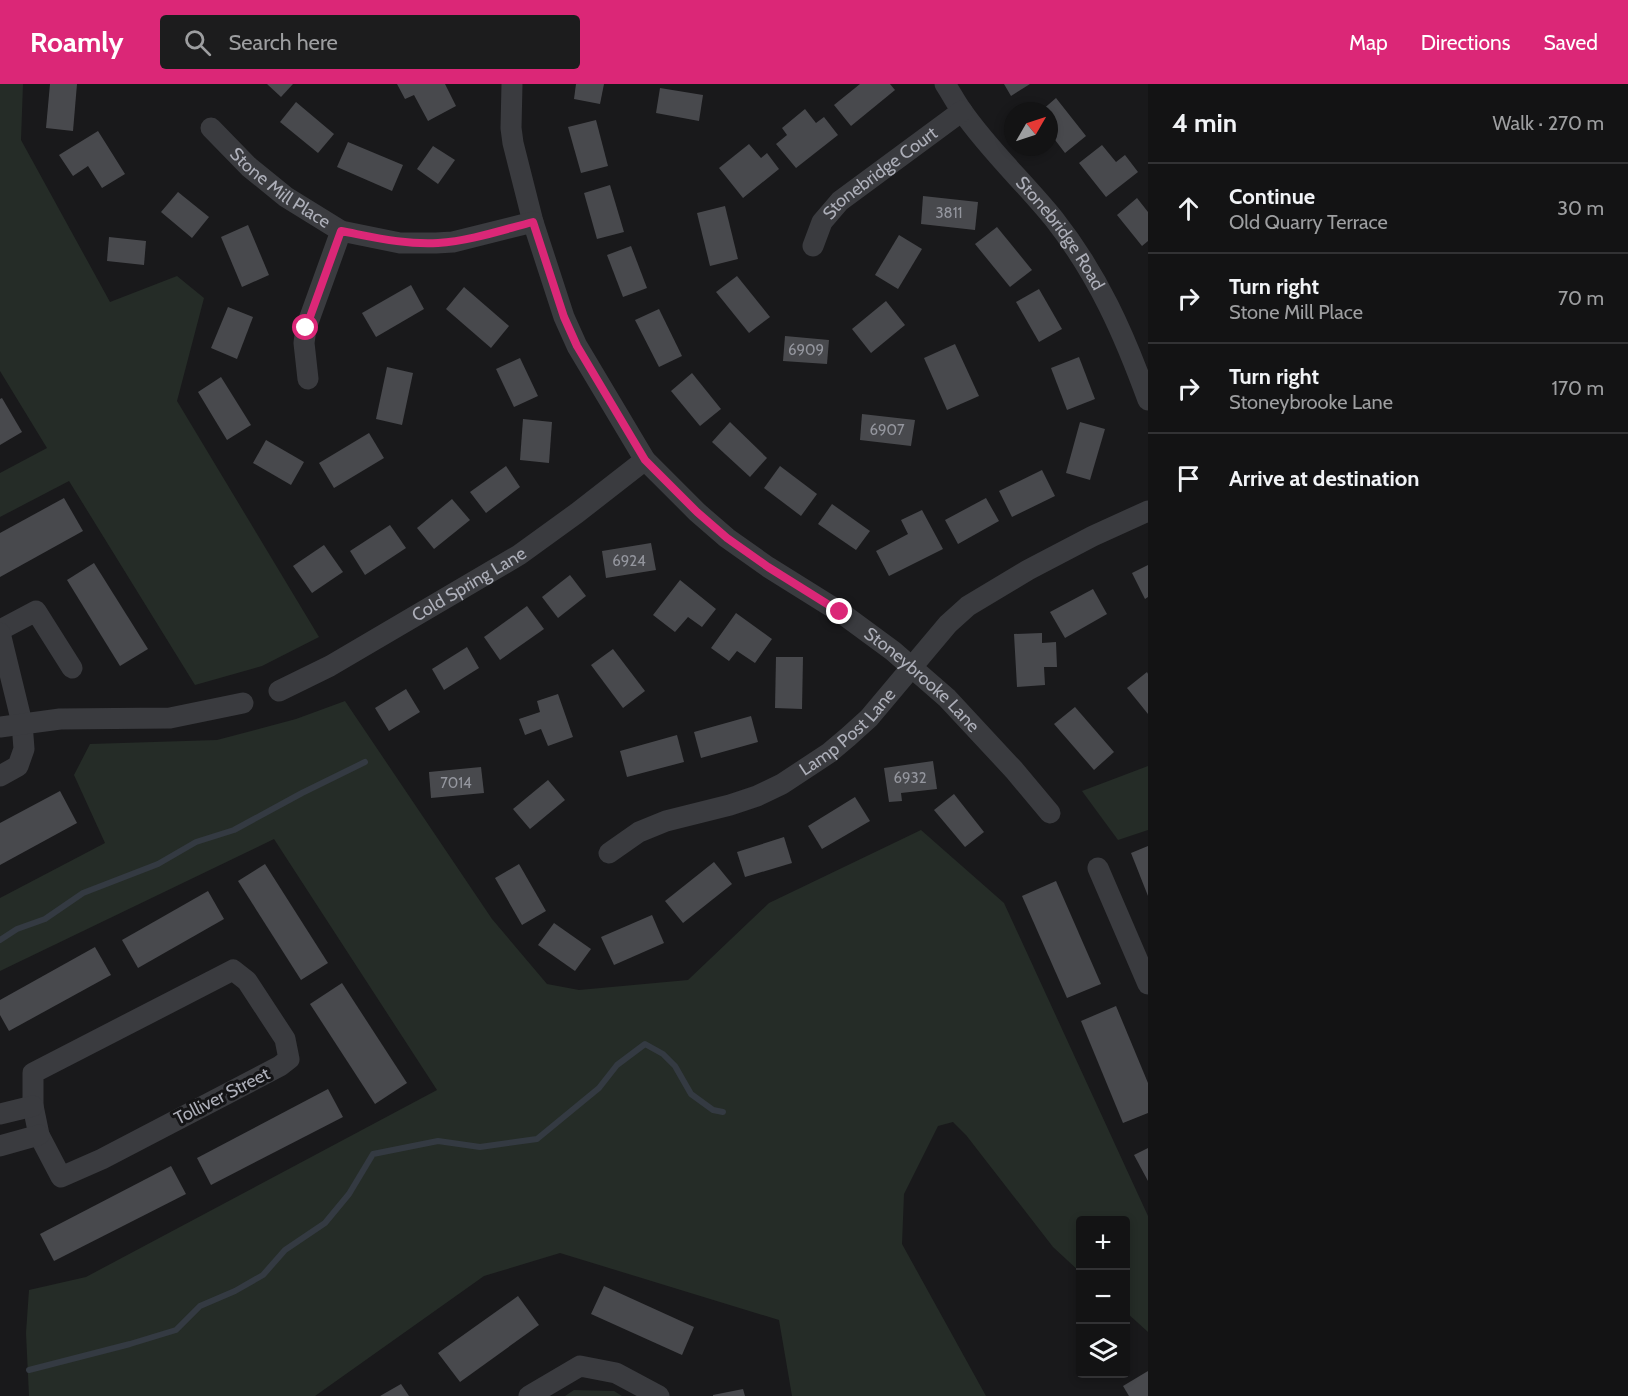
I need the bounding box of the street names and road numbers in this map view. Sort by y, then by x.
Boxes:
street label: Stonebridge Court [818,122,942,224]
street label: Stone Mill Place [225,143,335,233]
street label: Stonebridge Road [1011,172,1109,294]
street label: Cold Spring Lane [408,542,531,627]
street label: Stoneybrooke Lane [860,623,984,737]
street label: Lamp Post Lane [795,684,900,781]
street label: Tolliver Street [171,1063,273,1129]

